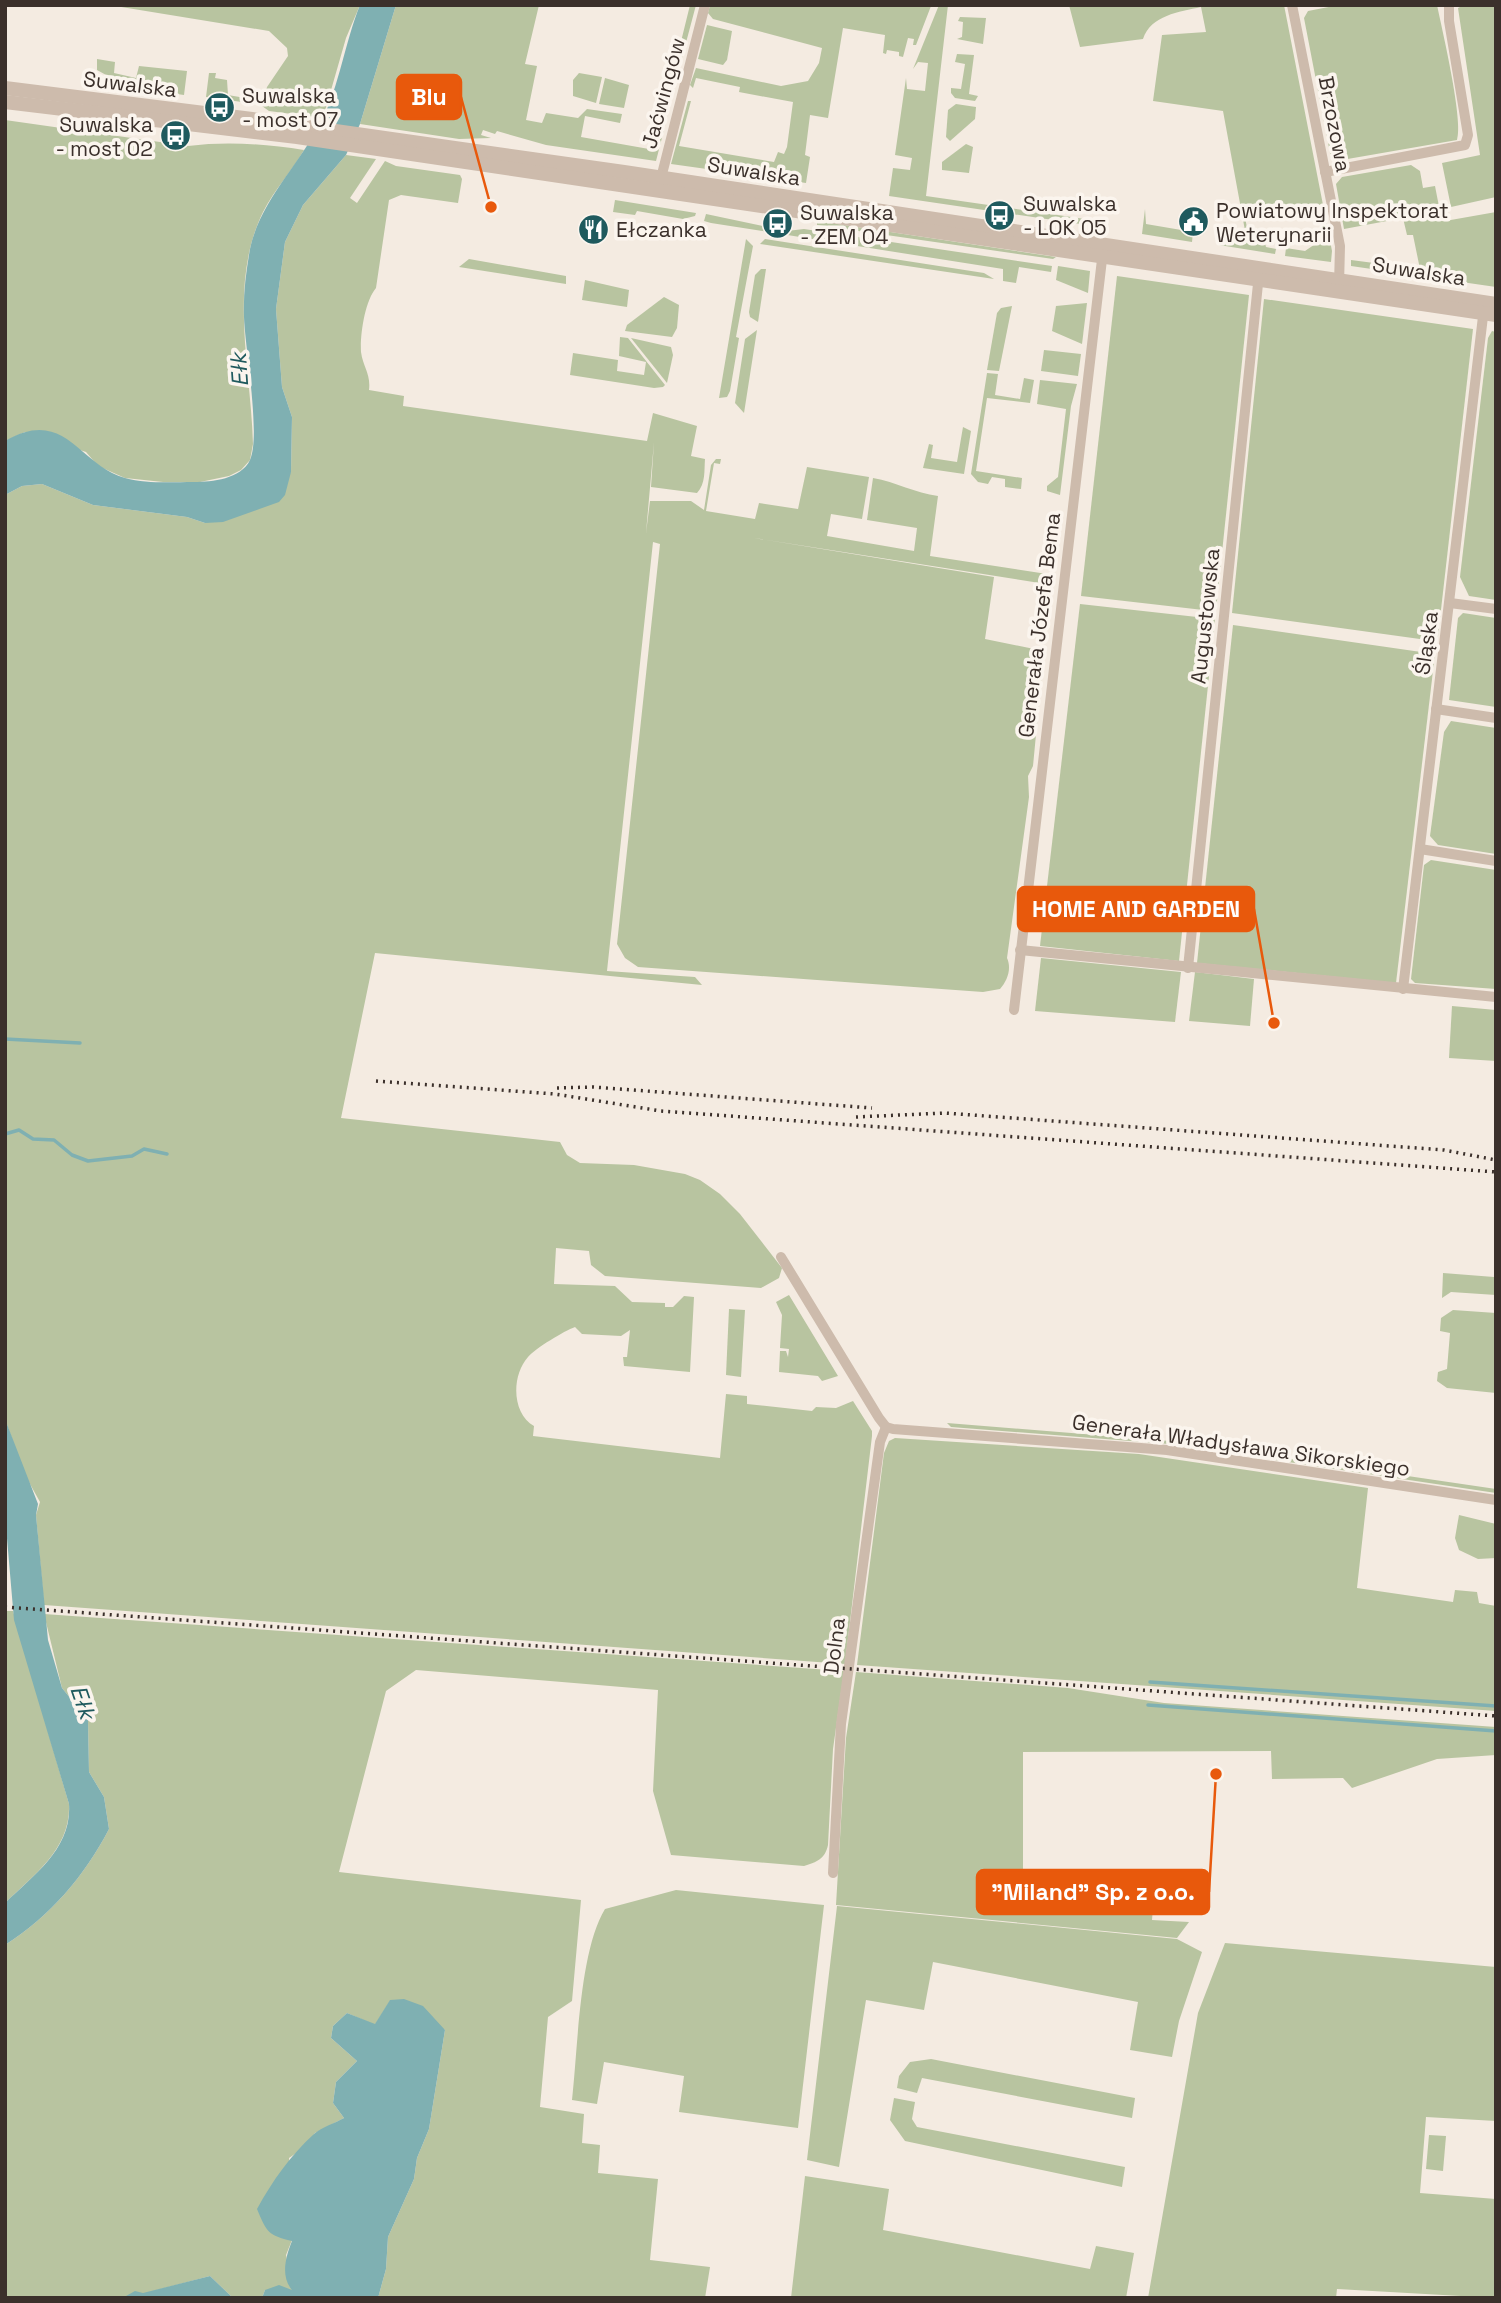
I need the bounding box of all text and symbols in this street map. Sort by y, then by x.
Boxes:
street label: Jaćwingów [635,34,691,152]
street label: Suwalska [82,65,178,103]
street label: Brzozowa [1312,74,1358,174]
callout: Blu [397,75,461,119]
place label: Suwalska - most 07 [242,82,338,133]
text: Blu [411,82,447,112]
bus stop icon: Suwalska - most 07 [202,90,236,124]
place label: Suwalska - most 02 [56,111,153,162]
bus stop icon: Suwalska - most 02 [159,119,193,153]
street label: Suwalska [706,150,802,192]
place label: Suwalska - LOK 05 [1023,190,1117,241]
place label: Powiatowy Inspektorat Weterynarii [1216,197,1449,248]
bus stop icon: Suwalska - LOK 05 [983,198,1017,232]
place label: Suwalska - ZEM 04 [800,199,894,250]
public building icon: Powiatowy Inspektorat Weterynarii [1176,205,1210,239]
bus stop icon: Suwalska - ZEM 04 [760,207,794,241]
restaurant icon: Ełczanka [576,212,610,246]
place label: Ełczanka [616,216,707,243]
street label: Suwalska [1371,250,1467,292]
water label: Ełk [223,349,255,388]
street label: Generała Józefa Bema [1012,511,1066,739]
street label: Augustowska [1184,547,1226,685]
street label: Śląska [1408,609,1444,677]
callout: HOME AND GARDEN [1018,887,1254,931]
text: HOME AND GARDEN [1032,894,1240,924]
street label: Generała Władysława Sikorskiego [1070,1408,1412,1482]
street label: Dolna [817,1616,851,1676]
water label: Ełk [63,1681,104,1725]
callout: "Miland" Sp. z o.o. [977,1870,1209,1914]
text: "Miland" Sp. z o.o. [991,1877,1195,1907]

